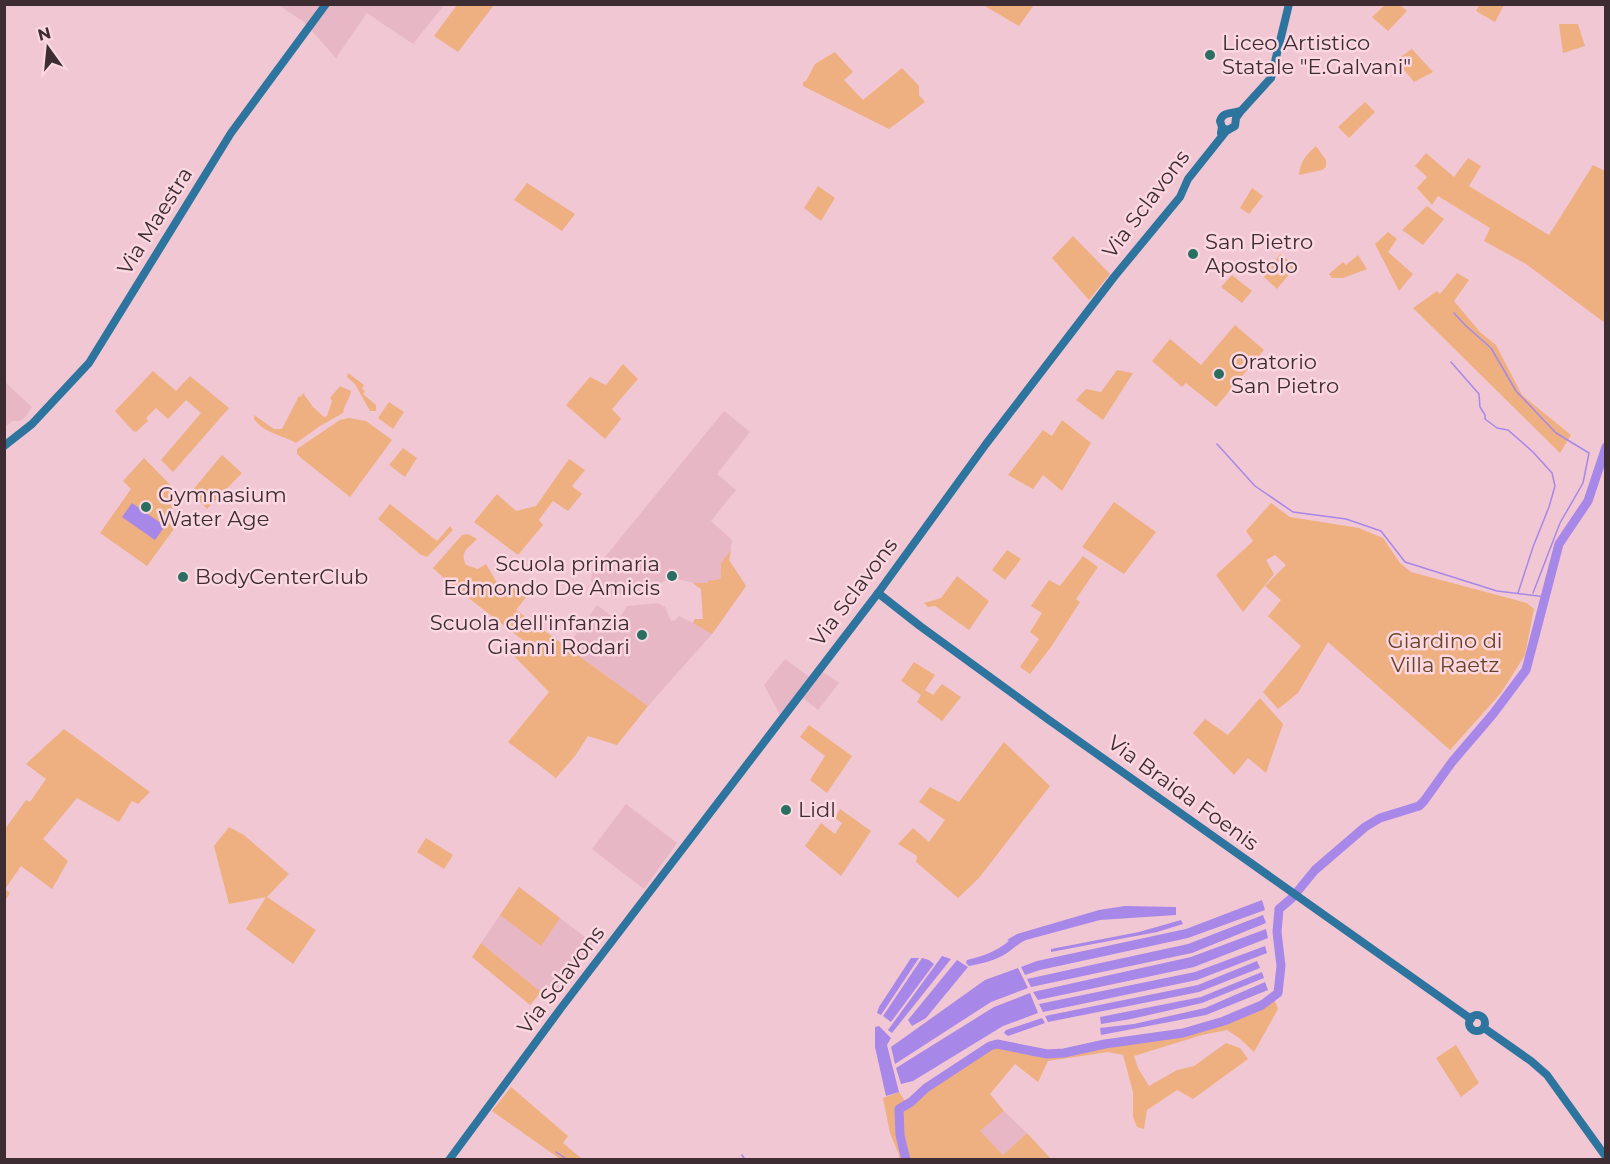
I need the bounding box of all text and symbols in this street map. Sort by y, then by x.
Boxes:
north arrow [18,18,78,78]
text: N [36,23,53,45]
place label: Liceo Artistico Statale "E.Galvani" [1222,30,1411,79]
marker: Liceo Artistico Statale "E.Galvani" [1203,48,1217,62]
street label: Via Sclavons [1097,145,1194,263]
street label: Via Maestra [112,163,197,279]
place label: San Pietro Apostolo [1205,229,1313,278]
marker: San Pietro Apostolo [1186,247,1200,261]
place label: Oratorio San Pietro [1231,349,1339,398]
marker: Oratorio San Pietro [1212,367,1226,381]
place label: Gymnasium Water Age [158,482,287,531]
marker: Gymnasium Water Age [139,500,153,514]
street label: Via Sclavons [805,533,902,651]
place label: Scuola primaria Edmondo De Amicis [443,551,660,600]
place label: BodyCenterClub [195,564,368,589]
marker: Scuola primaria Edmondo De Amicis [665,569,679,583]
marker: BodyCenterClub [176,570,190,584]
place label: Scuola dell'infanzia Gianni Rodari [430,610,630,659]
marker: Scuola dell'infanzia Gianni Rodari [635,628,649,642]
park label: Giardino di Villa Raetz [1387,628,1503,677]
street label: Via Braida Foenis [1103,730,1264,856]
place label: Lidl [798,797,836,822]
marker: Lidl [779,803,793,817]
street label: Via Sclavons [512,921,609,1039]

